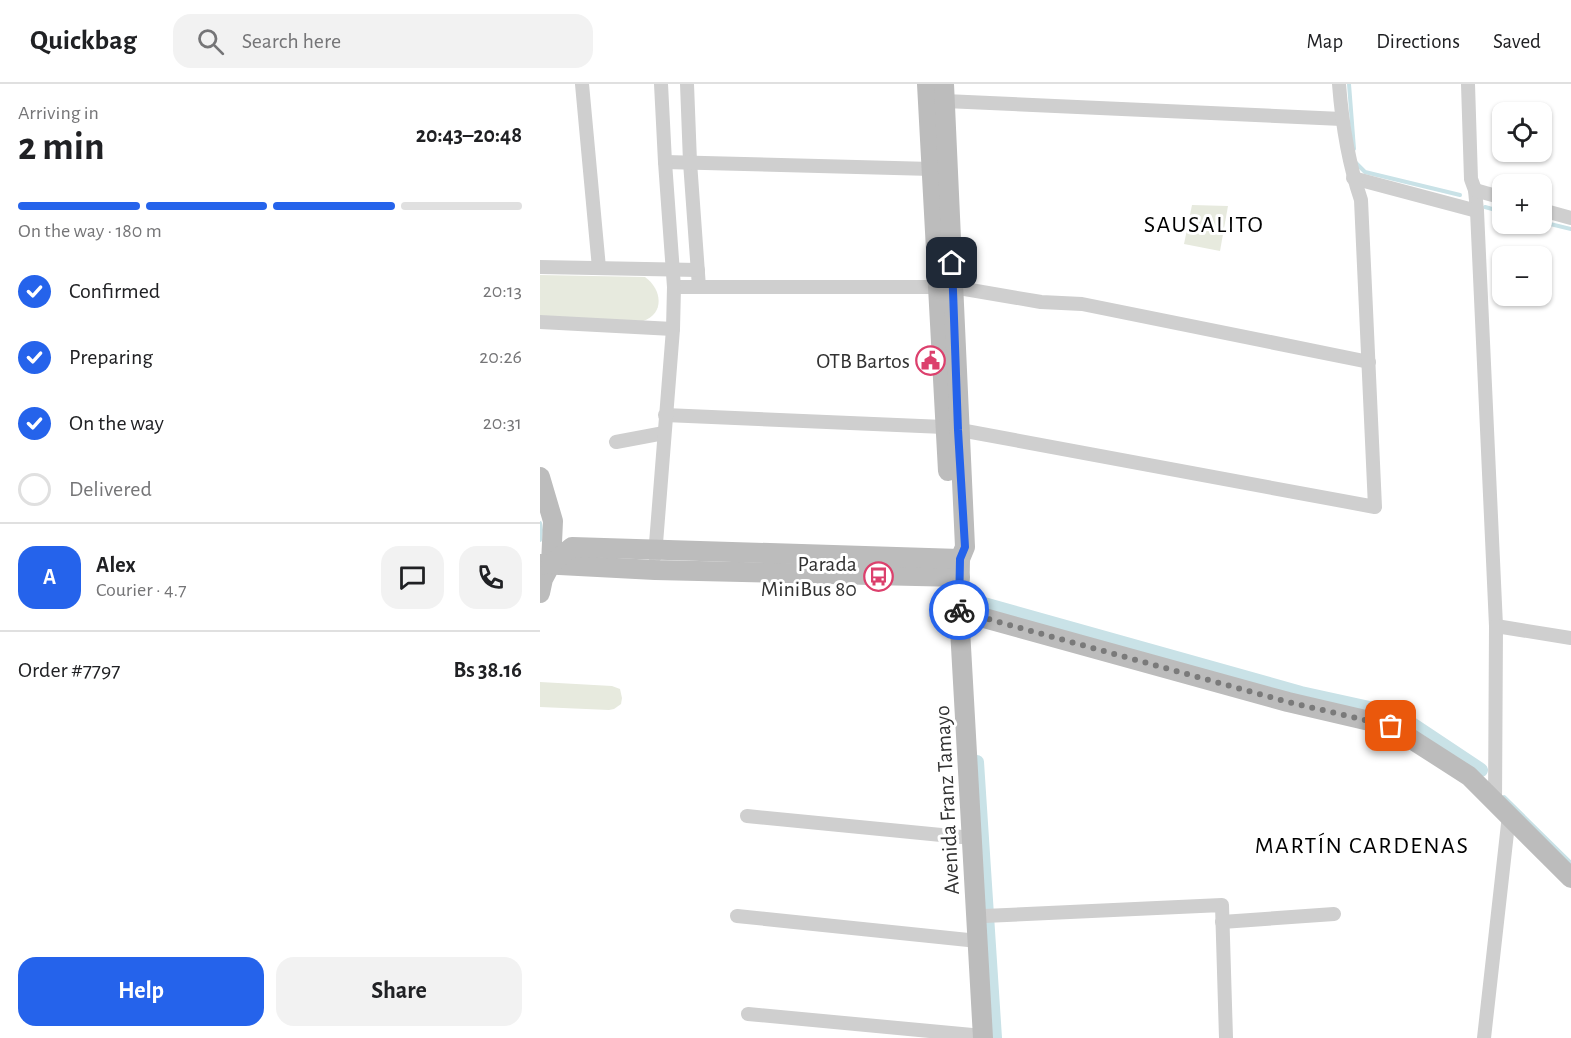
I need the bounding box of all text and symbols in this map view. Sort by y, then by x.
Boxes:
search box [173,14,593,68]
icon: search [194,25,227,58]
text: Quickbag [30,27,137,55]
text: Search here [242,30,341,52]
text: Map [1307,31,1343,52]
text: Directions [1376,31,1460,52]
text: Saved [1493,31,1541,52]
map controls [1492,102,1552,306]
button: locate [1492,102,1552,162]
text: Arriving in [18,103,99,123]
text: 20:43–20:48 [416,124,522,146]
text: 2 min [18,128,105,167]
button: + [1492,174,1552,234]
district label: SAUSALITO [1144,213,1264,237]
text: On the way · 180 m [18,221,162,241]
pin [926,237,977,288]
icon: home [935,246,968,279]
button: − [1492,246,1552,306]
icon: check [18,275,51,308]
text: Confirmed [69,280,160,302]
text: 20:13 [483,281,522,301]
icon: check [18,341,51,374]
public building icon: OTB Bartos [915,344,947,376]
text: Preparing [69,346,153,368]
text: 20:26 [479,347,522,367]
place label: OTB Bartos [816,350,910,372]
icon: check [18,407,51,440]
text: On the way [69,412,164,434]
text: 20:31 [483,413,522,433]
text: Delivered [69,478,152,500]
button: chat [381,546,444,609]
button: phone [459,546,522,609]
place label: Parada MiniBus 80 [761,553,857,600]
text: Alex [96,554,136,576]
bus stop icon: Parada MiniBus 80 [862,560,894,592]
text: A [43,566,56,588]
text: Courier · 4.7 [96,580,187,600]
courier [929,580,989,640]
icon: bike [943,594,976,627]
text: Order #7797 [18,659,121,681]
text: Bs 38.16 [454,659,522,681]
pin [1365,700,1416,751]
street label: Avenida Franz Tamayo [931,705,963,895]
icon: bag [1374,709,1407,742]
district label: MARTÍN CARDENAS [1255,832,1469,858]
button: Help [18,957,264,1026]
button: Share [276,957,522,1026]

